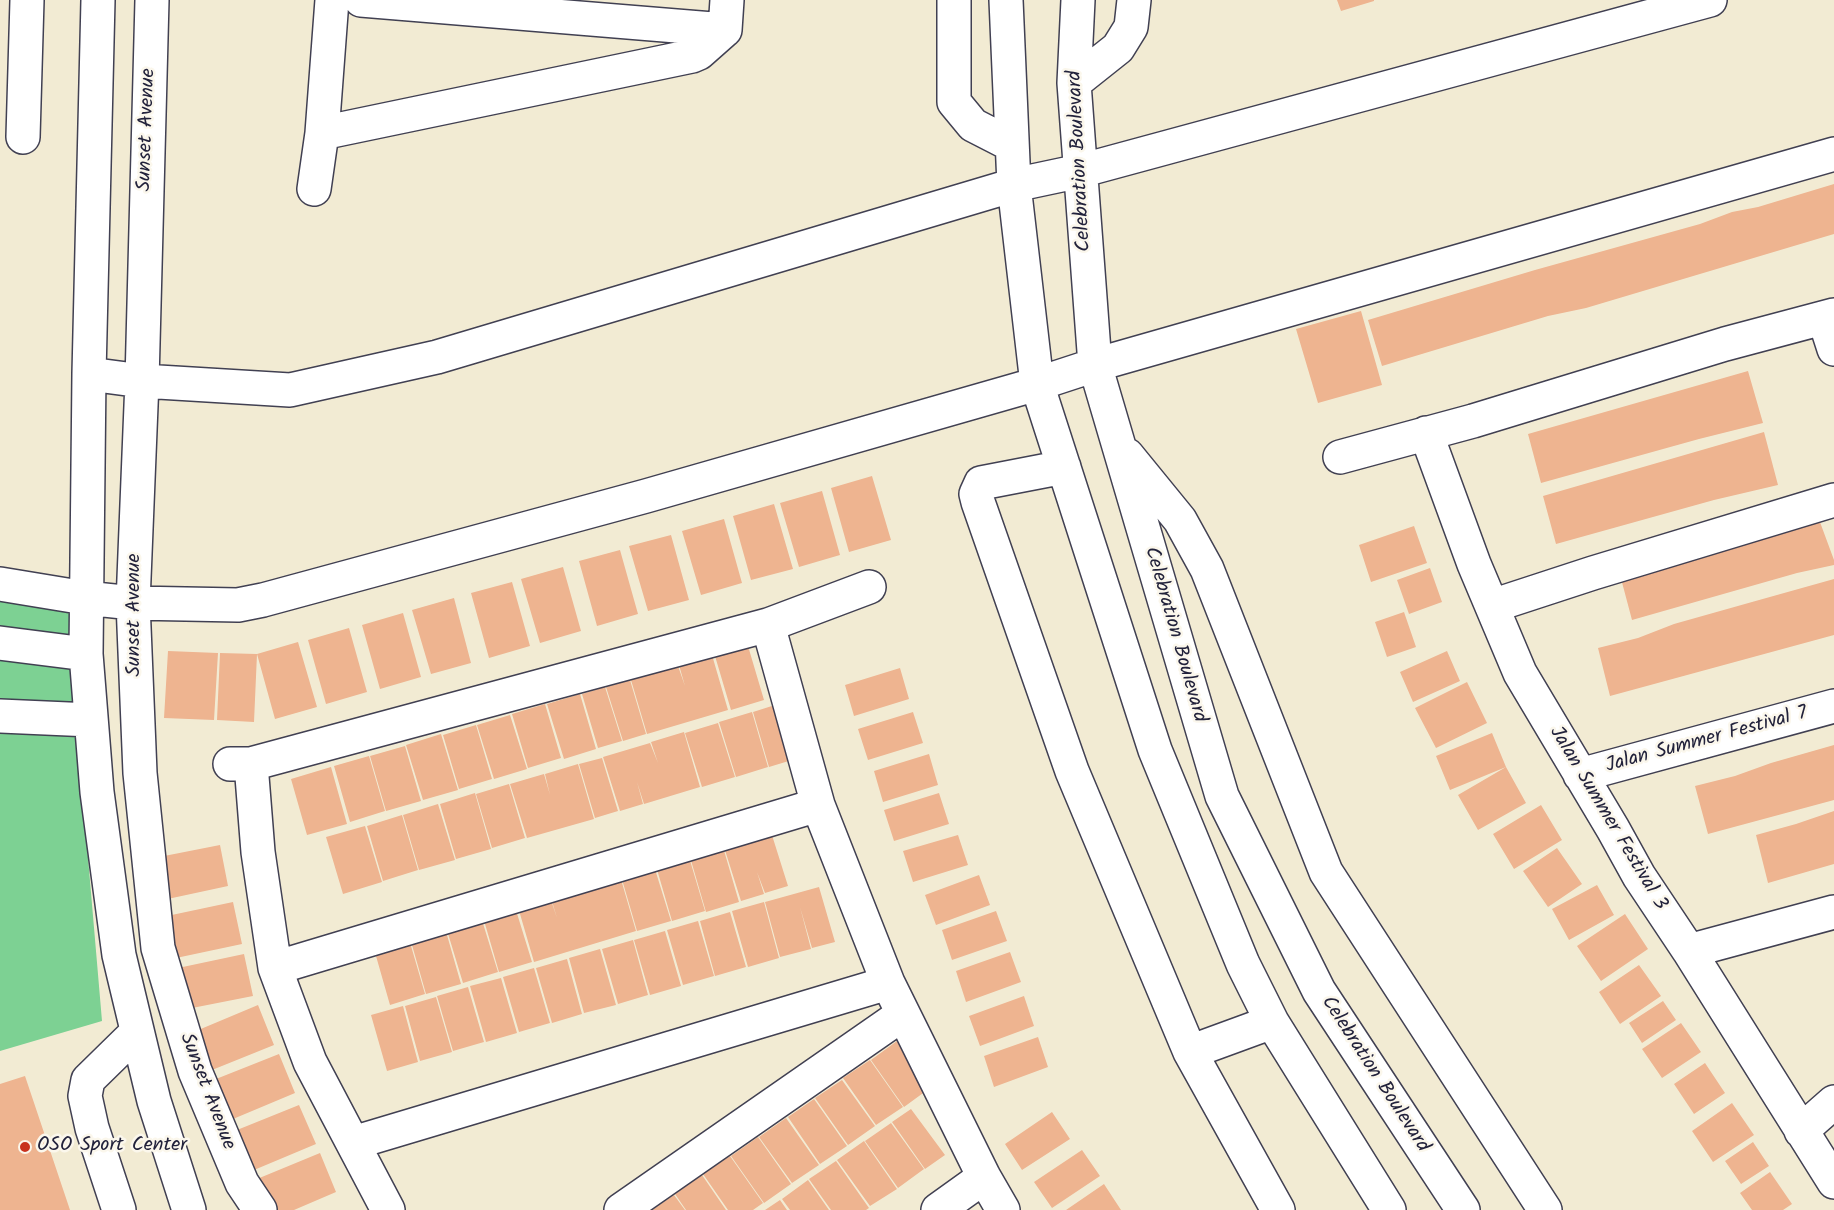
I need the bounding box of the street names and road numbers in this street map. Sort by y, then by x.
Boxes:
street label: Sunset Avenue [134,68,162,192]
street label: Celebration Boulevard [1064,70,1098,252]
street label: Celebration Boulevard [1137,545,1211,725]
street label: Sunset Avenue [124,553,148,677]
street label: Jalan Summer Festival 7 [1604,703,1810,779]
street label: Jalan Summer Festival 3 [1543,723,1671,915]
street label: Celebration Boulevard [1315,992,1433,1158]
street label: Sunset Avenue [173,1030,239,1154]

